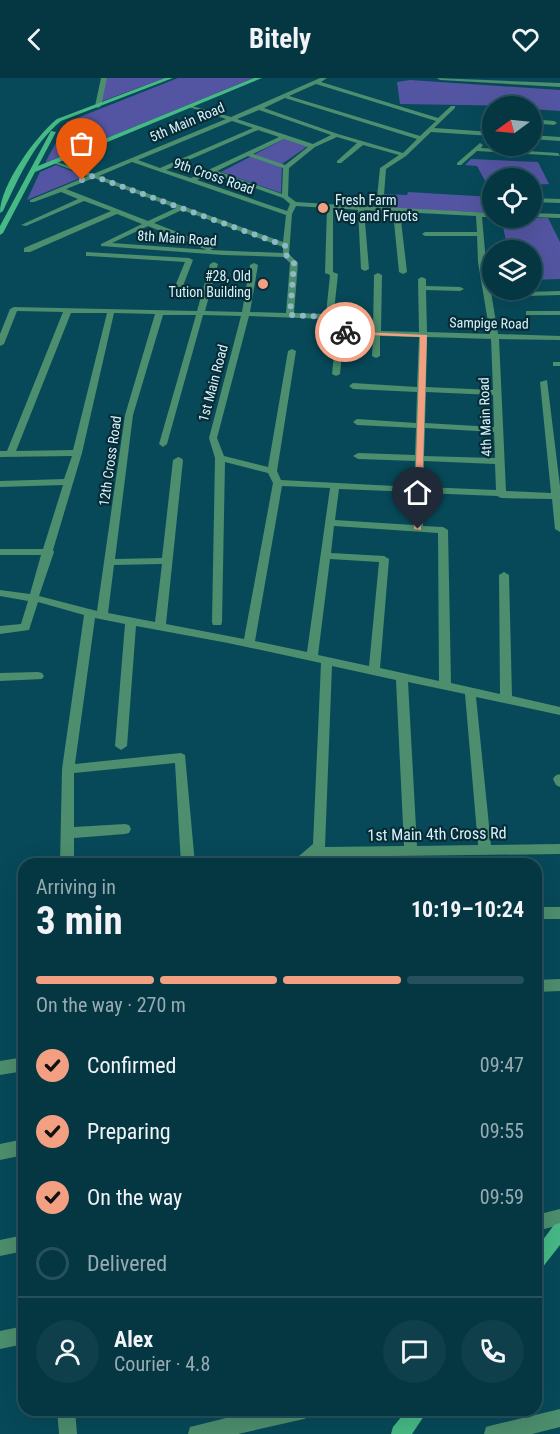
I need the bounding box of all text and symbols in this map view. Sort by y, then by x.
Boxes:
icon: back [18,23,51,56]
text: Bitely [249,23,311,55]
icon: heart [509,23,542,56]
north arrow [482,96,542,156]
map controls [482,96,542,300]
street label: 5th Main Road [147,99,227,145]
pin [56,118,107,180]
icon: bag [65,127,98,160]
street label: 9th Cross Road [172,155,256,197]
button: locate [482,168,542,228]
place label: Fresh Farm Veg and Fruots [335,192,418,224]
marker: Fresh Farm Veg and Fruots [316,201,330,215]
street label: 8th Main Road [137,227,217,249]
button: layers [482,240,542,300]
place label: #28, Old Tution Building [169,268,251,300]
marker: #28, Old Tution Building [256,277,270,291]
courier [315,302,375,362]
street label: Sampige Road [449,314,529,332]
icon: bike [329,316,362,349]
street label: 1st Main Road [195,343,231,423]
street label: 4th Main Road [476,377,494,457]
street label: 12th Cross Road [96,415,124,507]
pin [392,467,443,529]
icon: home [401,476,434,509]
street label: 1st Main 4th Cross Rd [367,823,507,845]
text: Arriving in [36,875,116,899]
text: 10:19–10:24 [411,897,524,922]
text: 3 min [36,898,123,944]
text: On the way · 270 m [36,993,186,1017]
icon: check [36,1049,69,1082]
text: Confirmed [87,1053,176,1078]
text: 09:47 [480,1053,524,1077]
icon: check [36,1115,69,1148]
text: Preparing [87,1119,171,1144]
text: 09:55 [480,1119,524,1143]
icon: check [36,1181,69,1214]
text: On the way [87,1185,182,1210]
text: 09:59 [480,1185,524,1209]
text: Delivered [87,1251,167,1276]
button: person [36,1320,99,1383]
button: chat [383,1320,446,1383]
button: phone [461,1320,524,1383]
text: Alex [114,1327,153,1352]
text: Courier · 4.8 [114,1352,210,1376]

